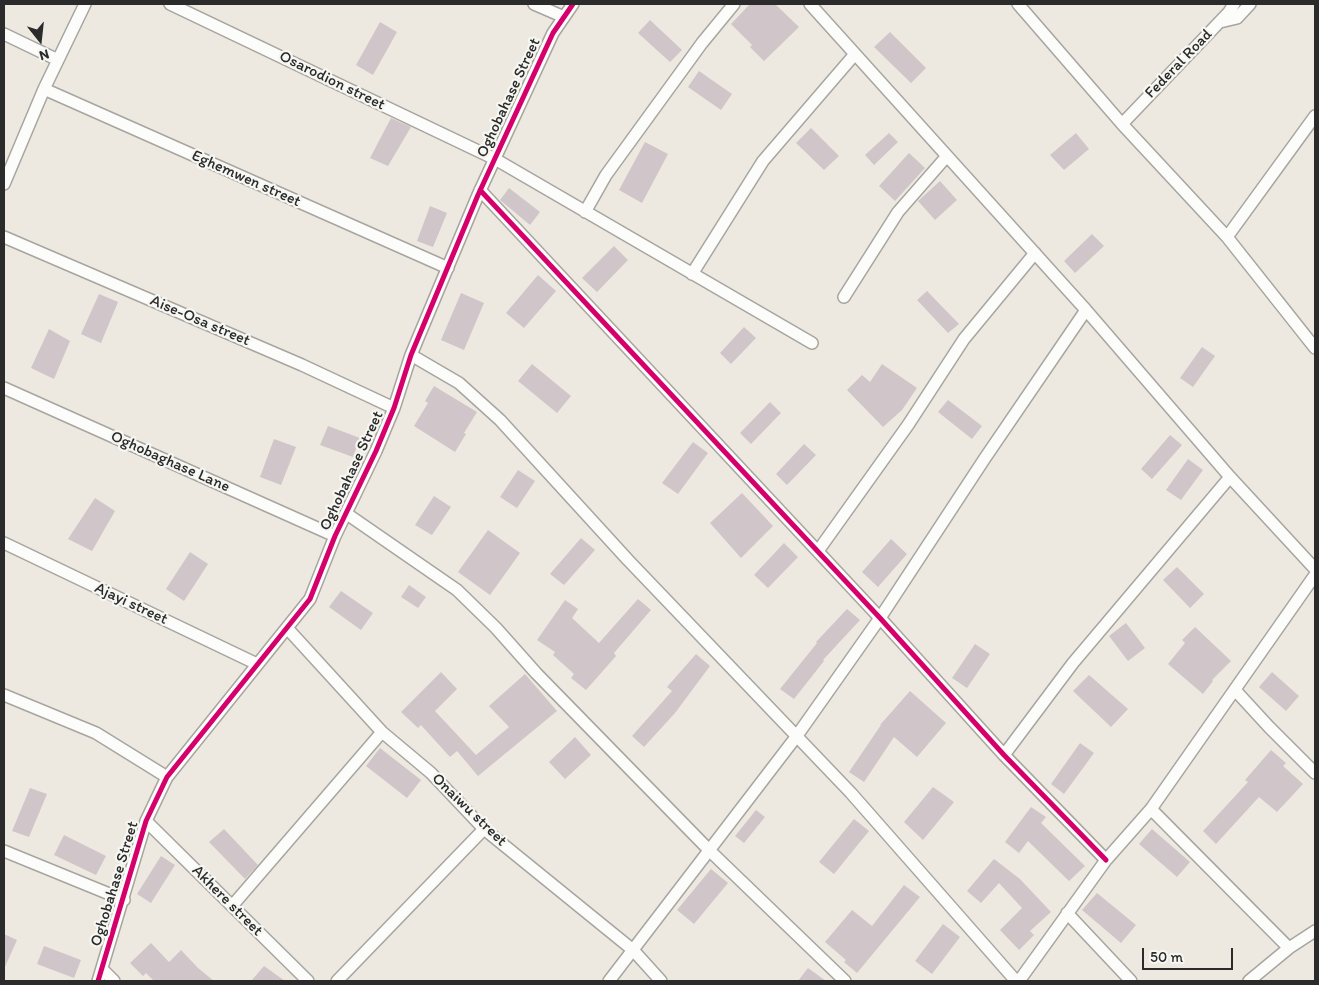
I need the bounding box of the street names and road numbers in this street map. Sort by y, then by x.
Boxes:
street label: Federal Road [1141,25,1217,103]
street label: Oghobahase Street [473,35,545,161]
street label: Osarodion street [276,47,388,115]
street label: Eghemwen street [188,146,304,212]
street label: Aise-Osa street [147,291,253,351]
street label: Oghobahase Street [316,408,388,534]
street label: Oghobaghase Lane [107,427,233,497]
street label: Ajayi street [91,579,171,629]
street label: Onaiwu street [427,769,511,851]
street label: Oghobahase Street [87,819,143,949]
street label: Akhere street [187,861,267,941]

